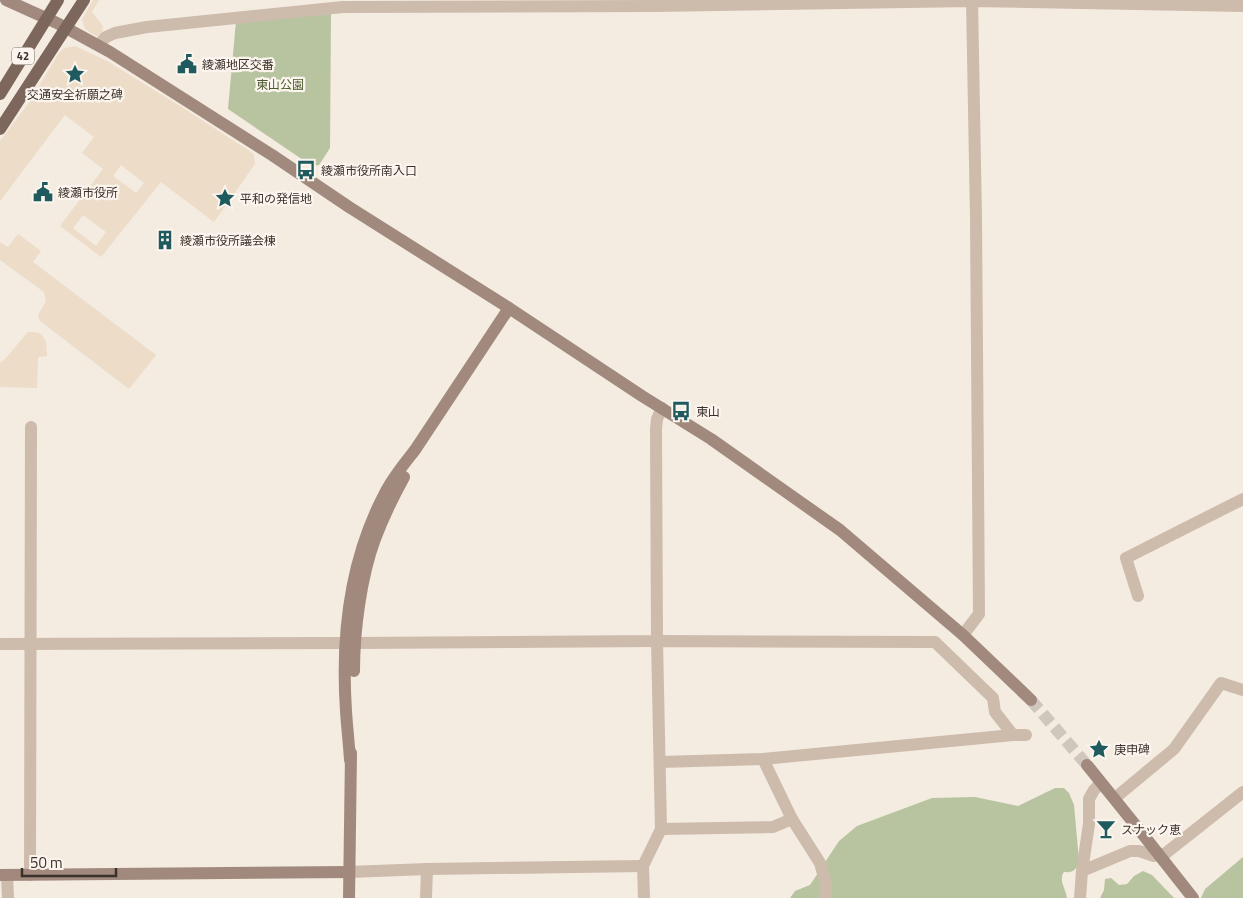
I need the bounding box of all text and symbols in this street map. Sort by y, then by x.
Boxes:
road number: 42 [12,48,34,64]
public building icon: 綾瀬地区交番 [176,53,198,75]
place label: 綾瀬地区交番 [202,55,274,74]
place icon: 交通安全祈願之碑 [64,63,86,85]
park label: 東山公園 [256,75,304,94]
place label: 交通安全祈願之碑 [27,85,123,104]
bus stop icon: 綾瀬市役所南入口 [295,159,317,181]
place label: 綾瀬市役所南入口 [321,161,417,180]
public building icon: 綾瀬市役所 [32,181,54,203]
place label: 綾瀬市役所 [58,183,118,202]
place icon: 平和の発信地 [214,187,236,209]
place label: 平和の発信地 [240,189,312,208]
building icon: 綾瀬市役所議会棟 [154,229,176,251]
place label: 綾瀬市役所議会棟 [180,231,276,250]
bus stop icon: 東山 [670,400,692,422]
place label: 東山 [696,402,720,421]
place icon: 庚申碑 [1088,738,1110,760]
place label: 庚申碑 [1114,740,1150,759]
bar icon: スナック恵 [1095,818,1117,840]
place label: スナック恵 [1121,820,1181,839]
scale bar [22,846,116,878]
text: 50 m [30,851,63,874]

